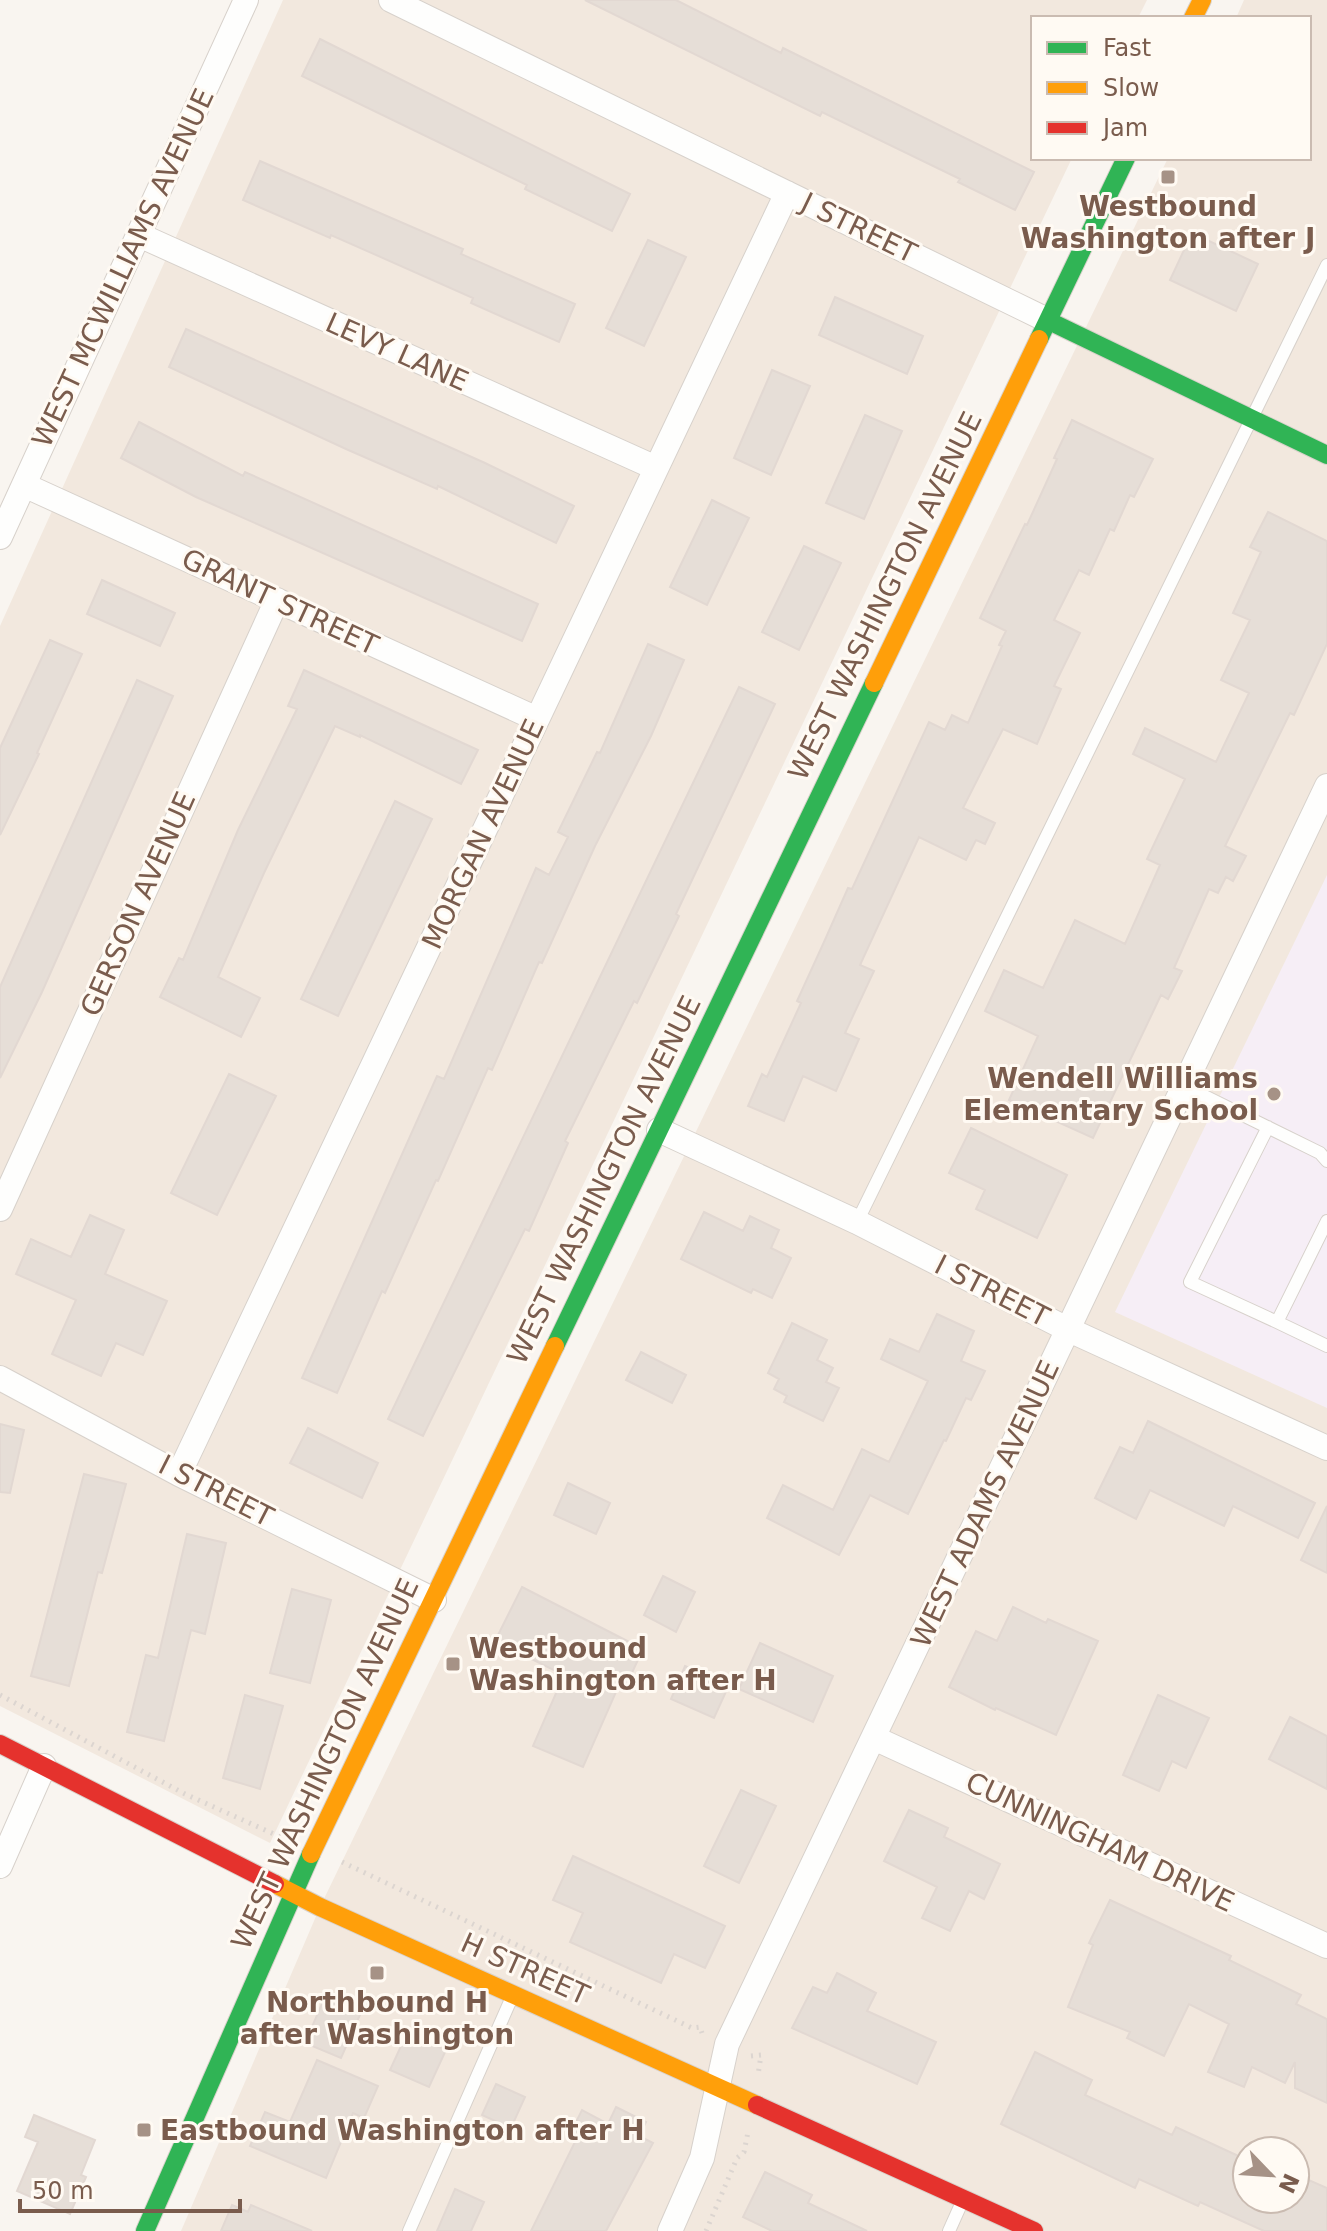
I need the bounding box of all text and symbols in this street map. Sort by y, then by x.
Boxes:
legend [1031,16,1311,160]
text: Fast [1103,34,1151,62]
text: Slow [1103,74,1159,102]
street label: WEST MCWILLIAMS AVENUE [25,84,221,452]
text: Jam [1101,114,1148,142]
marker: Westbound Washington after J [1159,168,1177,186]
street label: J STREET [794,185,923,270]
place label: Westbound Washington after J [1021,190,1315,255]
street label: LEVY LANE [321,306,473,398]
street label: WEST WASHINGTON AVENUE [781,407,989,785]
street label: GRANT STREET [177,542,384,662]
street label: MORGAN AVENUE [415,714,551,954]
street label: GERSON AVENUE [74,787,202,1021]
street label: WEST WASHINGTON AVENUE [500,991,708,1369]
place label: Wendell Williams Elementary School [963,1062,1258,1127]
marker: Wendell Williams Elementary School [1265,1085,1283,1103]
street label: I STREET [929,1248,1056,1334]
street label: WEST ADAMS AVENUE [904,1355,1066,1653]
street label: I STREET [153,1448,280,1534]
street label: WEST WASHINGTON AVENUE [224,1573,426,1955]
place label: Westbound Washington after H [469,1632,777,1697]
marker: Westbound Washington after H [444,1655,462,1673]
street label: CUNNINGHAM DRIVE [961,1765,1239,1919]
street label: H STREET [456,1926,595,2012]
marker: Northbound H after Washington [368,1964,386,1982]
place label: Northbound H after Washington [240,1986,514,2051]
place label: Eastbound Washington after H [160,2114,645,2147]
marker: Eastbound Washington after H [135,2121,153,2139]
north arrow [1231,2135,1311,2215]
scale bar [20,2163,240,2213]
text: N [1273,2170,1304,2197]
text: 50 m [32,2177,94,2205]

